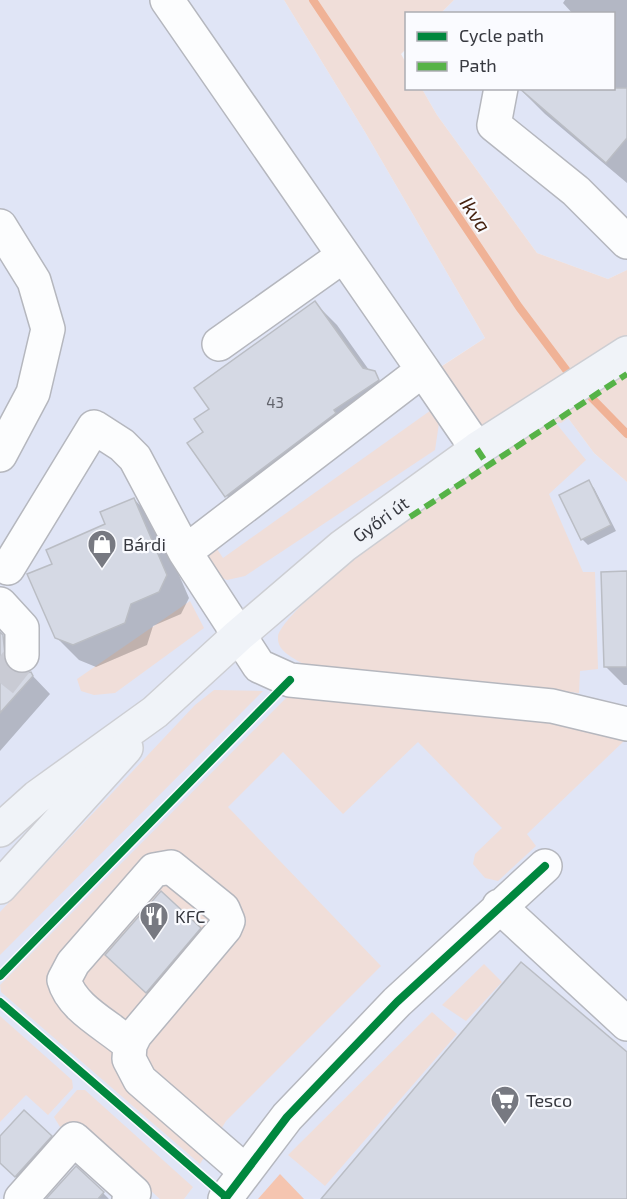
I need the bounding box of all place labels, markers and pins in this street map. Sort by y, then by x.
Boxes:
shop icon: Bárdi [86,528,118,570]
place label: Bárdi [123,533,166,555]
restaurant icon: KFC [138,900,170,942]
place label: KFC [175,905,205,927]
supermarket icon: Tesco [489,1084,521,1126]
place label: Tesco [526,1089,572,1111]

